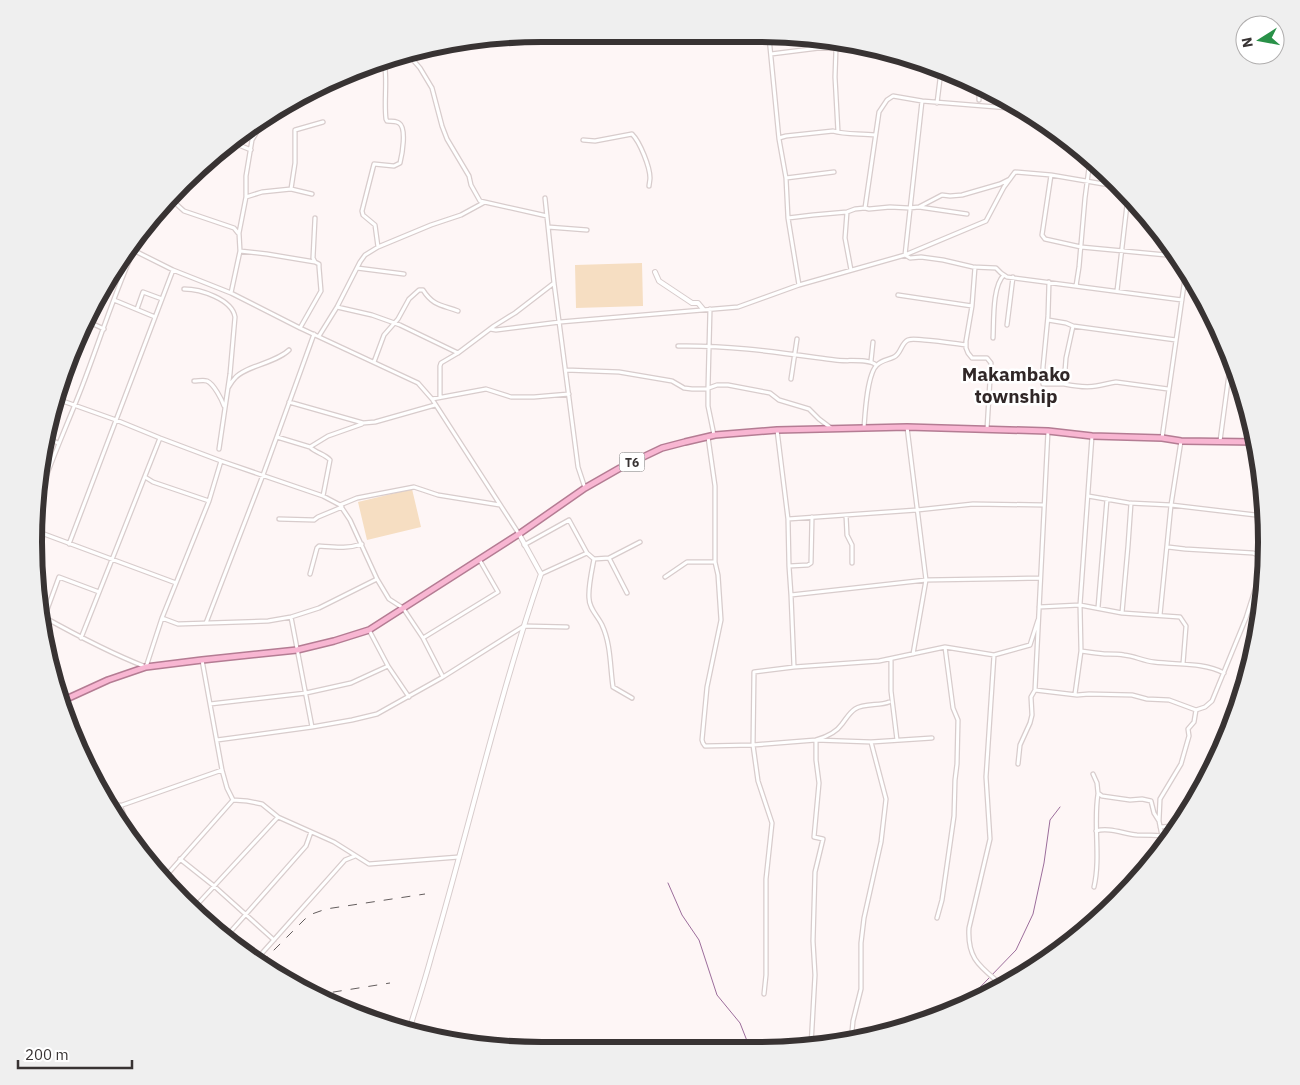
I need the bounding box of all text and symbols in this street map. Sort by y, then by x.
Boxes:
north arrow [1235,15,1285,65]
text: N [1237,36,1257,49]
district label: Makambako township [962,362,1071,408]
road number: T6 [620,452,644,472]
scale bar [18,1038,131,1070]
text: 200 m [25,1045,69,1064]

